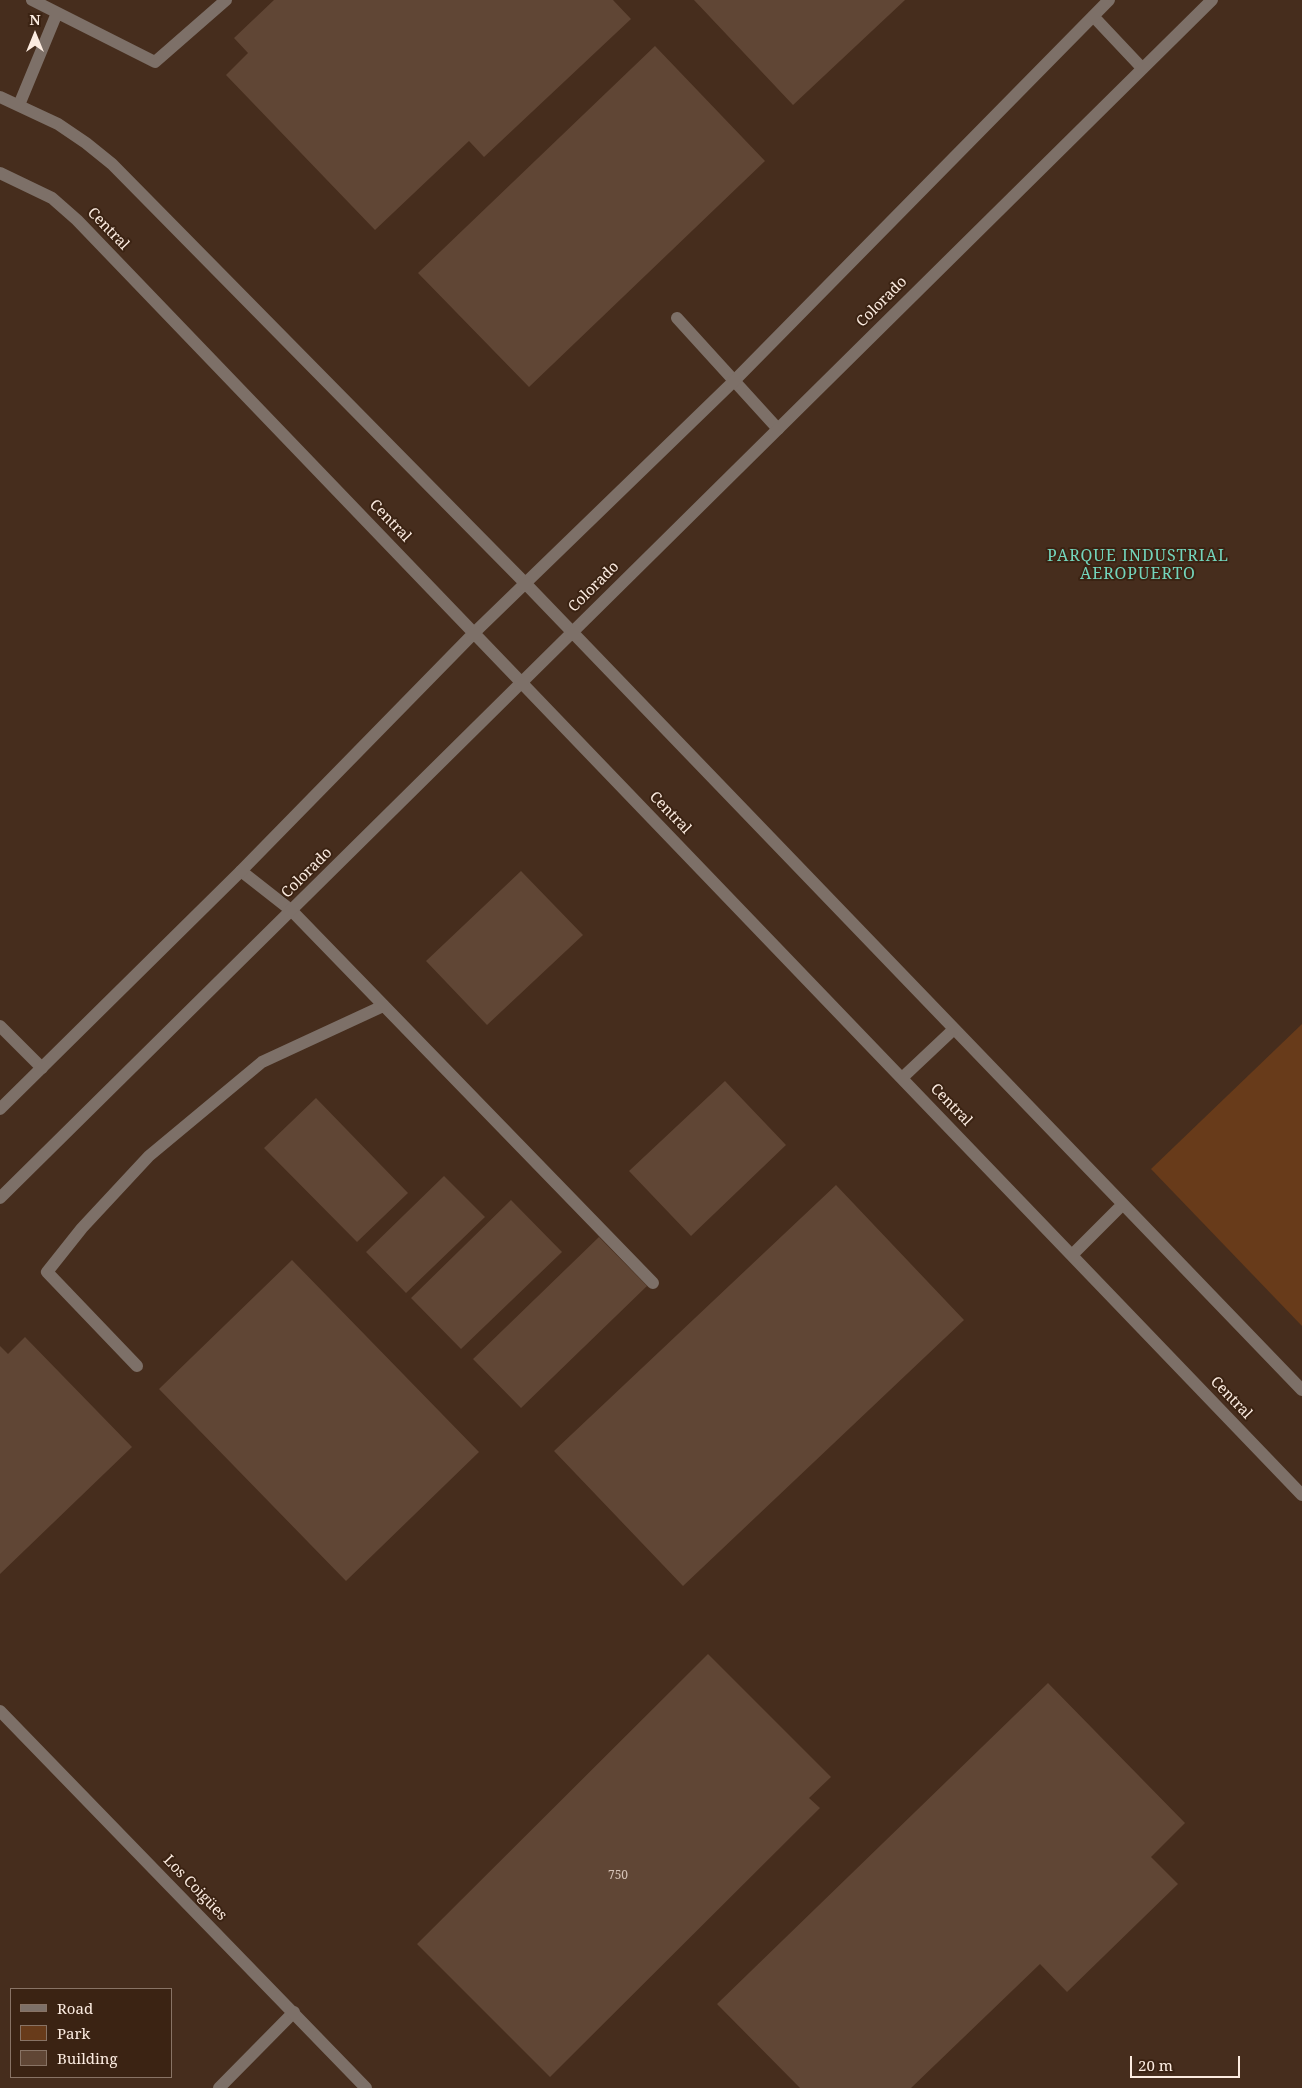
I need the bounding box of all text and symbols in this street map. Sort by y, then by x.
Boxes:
north arrow [10,10,60,60]
text: N [29,10,41,29]
street label: Central [83,204,133,254]
street label: Colorado [853,273,911,331]
street label: Central [365,496,415,546]
district label: PARQUE INDUSTRIAL AEROPUERTO [1045,546,1231,584]
street label: Colorado [565,558,623,616]
street label: Central [645,788,695,838]
street label: Colorado [278,844,336,902]
street label: Central [926,1080,976,1130]
street label: Central [1206,1373,1256,1423]
street label: Los Coigües [159,1852,231,1924]
house number: 750 [608,1869,628,1883]
legend [10,1988,172,2078]
text: Road [57,1998,93,2018]
text: Park [57,2023,90,2043]
scale bar [1132,2046,1242,2078]
text: Building [57,2048,118,2068]
text: 20 m [1138,2055,1173,2075]

